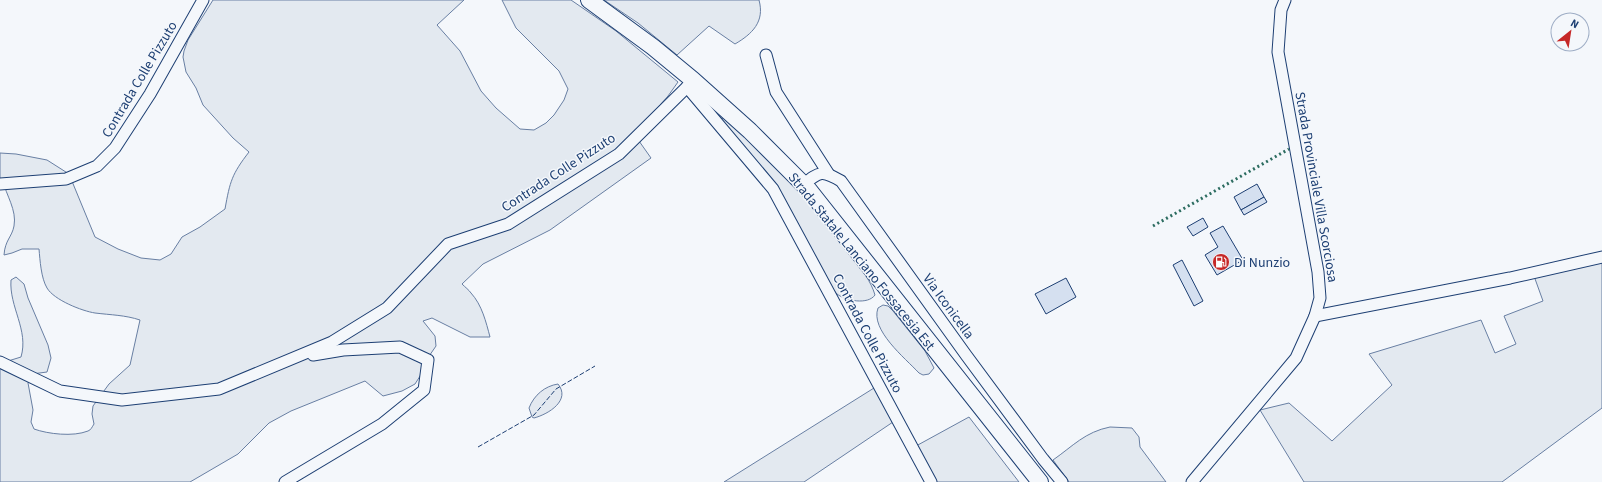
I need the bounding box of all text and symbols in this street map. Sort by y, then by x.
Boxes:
north arrow [1550,12,1590,52]
text: N [1568,15,1582,32]
street label: Contrada Colle Pizzuto [97,18,183,141]
street label: Strada Provinciale Villa Scorciosa [1289,90,1343,284]
street label: Contrada Colle Pizzuto [498,128,620,217]
street label: Strada Statale Lanciano Fossacesia Est [783,168,940,355]
fuel station icon: Di Nunzio [1211,252,1231,272]
place label: Di Nunzio [1234,253,1290,273]
street label: Contrada Colle Pizzuto [827,270,907,397]
street label: Via Iconicella [918,270,979,343]

